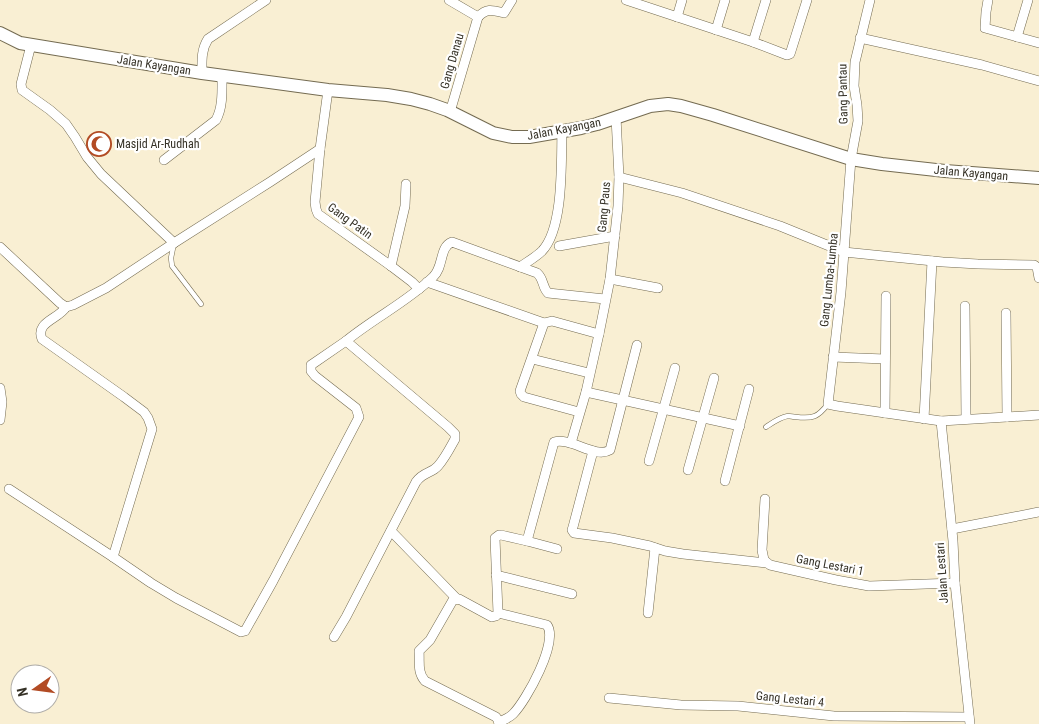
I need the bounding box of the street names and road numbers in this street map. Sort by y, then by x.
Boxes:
street label: Gang Danau [437,31,467,90]
street label: Jalan Kayangan [116,52,192,78]
street label: Gang Pantau [835,63,851,124]
street label: Jalan Kayangan [526,115,602,143]
street label: Jalan Kayangan [933,163,1009,183]
street label: Gang Paus [595,181,613,233]
street label: Gang Patin [325,200,375,242]
street label: Gang Lumba-Lumba [817,232,841,328]
street label: Jalan Lestari [933,542,951,604]
street label: Gang Lestari 1 [795,552,865,578]
street label: Gang Lestari 4 [755,688,825,710]

